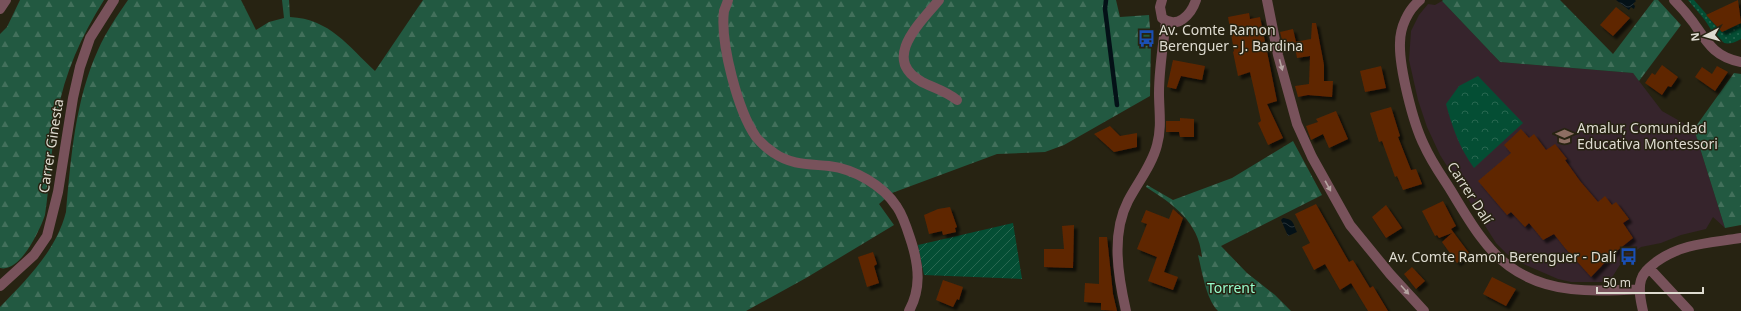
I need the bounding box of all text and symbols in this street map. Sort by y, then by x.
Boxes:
north arrow [1685,16,1725,56]
place label: Av. Comte Ramon Berenguer - J. Bardina [1159,20,1303,55]
bus stop icon: Av. Comte Ramon Berenguer - J. Bardina [1136,28,1156,48]
text: N [1687,32,1702,42]
one-way arrow [1278,60,1284,72]
street label: Carrer Ginesta [34,97,67,194]
place label: Amalur, Comunidad Educativa Montessori [1577,118,1718,153]
school or university icon: Amalur, Comunidad Educativa Montessori [1554,126,1574,146]
street label: Carrer Dalí [1443,158,1498,228]
one-way arrow [1325,180,1331,192]
place label: Av. Comte Ramon Berenguer - Dalí [1389,247,1616,266]
bus stop icon: Av. Comte Ramon Berenguer - Dalí [1619,247,1639,267]
scale bar [1597,269,1703,295]
text: 50 m [1603,274,1631,291]
park label: Torrent [1207,278,1255,297]
one-way arrow [1400,285,1410,295]

